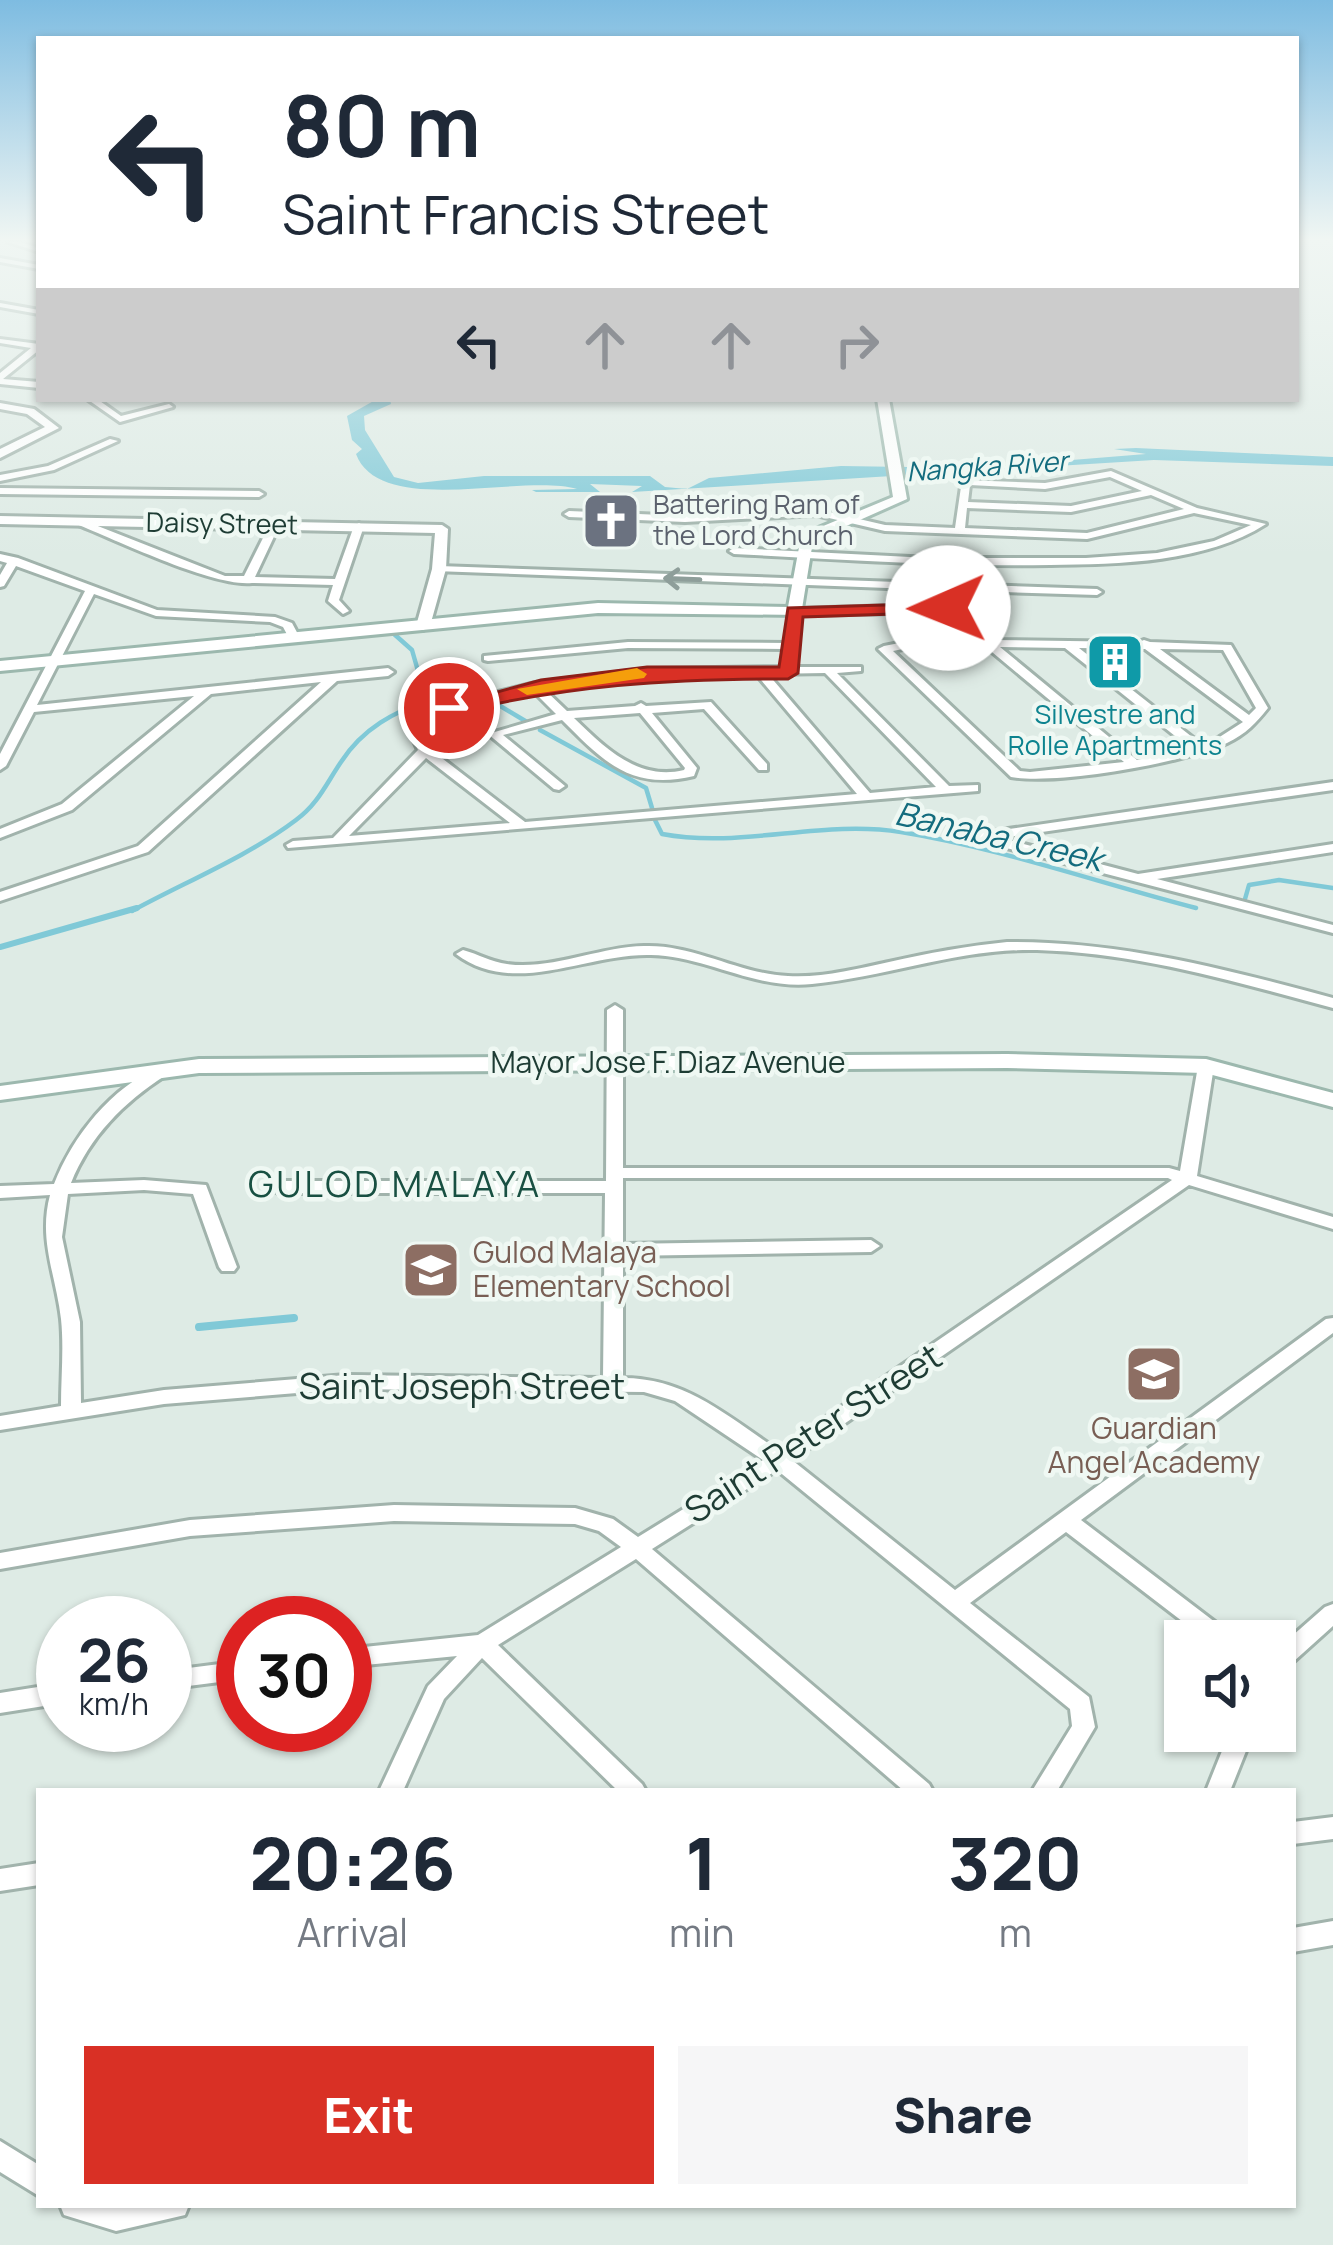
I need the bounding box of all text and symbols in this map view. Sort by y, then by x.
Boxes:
text: 80 m [282,67,481,182]
icon: left [84,84,240,240]
text: Saint Francis Street [282,176,769,250]
icon: left [446,312,512,378]
icon: ahead [572,312,638,378]
icon: ahead [698,312,764,378]
icon: right [824,312,890,378]
water label: Nangka River [905,441,1072,490]
place label: Battering Ram of the Lord Church [653,485,860,553]
church icon: Battering Ram of the Lord Church [580,490,642,552]
street label: Daisy Street [146,503,298,542]
position arrow [885,545,1011,671]
one-way arrow [663,567,702,590]
building icon: Silvestre and Rolle Apartments [1084,631,1146,693]
pin [398,657,500,759]
icon: arrive [416,675,482,741]
place label: Silvestre and Rolle Apartments [1008,695,1222,763]
water label: Banaba Creek [891,790,1112,882]
street label: Mayor Jose F. Diaz Avenue [490,1041,846,1082]
district label: GULOD MALAYA [248,1159,542,1208]
place label: Gulod Malaya Elementary School [473,1231,731,1306]
school or university icon: Gulod Malaya Elementary School [400,1239,462,1301]
street label: Saint Peter Street [675,1331,951,1534]
school or university icon: Guardian Angel Academy [1123,1343,1185,1405]
street label: Saint Joseph Street [299,1361,625,1410]
place label: Guardian Angel Academy [1048,1407,1261,1482]
speed limit sign: 30 [216,1596,372,1752]
text: 26 [77,1618,151,1700]
map controls [1164,1620,1296,1752]
button: sound [1164,1620,1296,1752]
text: km/h [79,1683,149,1724]
text: 20:26 [250,1813,456,1912]
text: 1 [685,1813,718,1912]
text: 320 [948,1813,1082,1912]
text: Arrival [297,1905,408,1959]
text: min [669,1905,734,1959]
text: m [999,1905,1032,1959]
button: Exit [84,2046,654,2184]
button: Share [678,2046,1248,2184]

